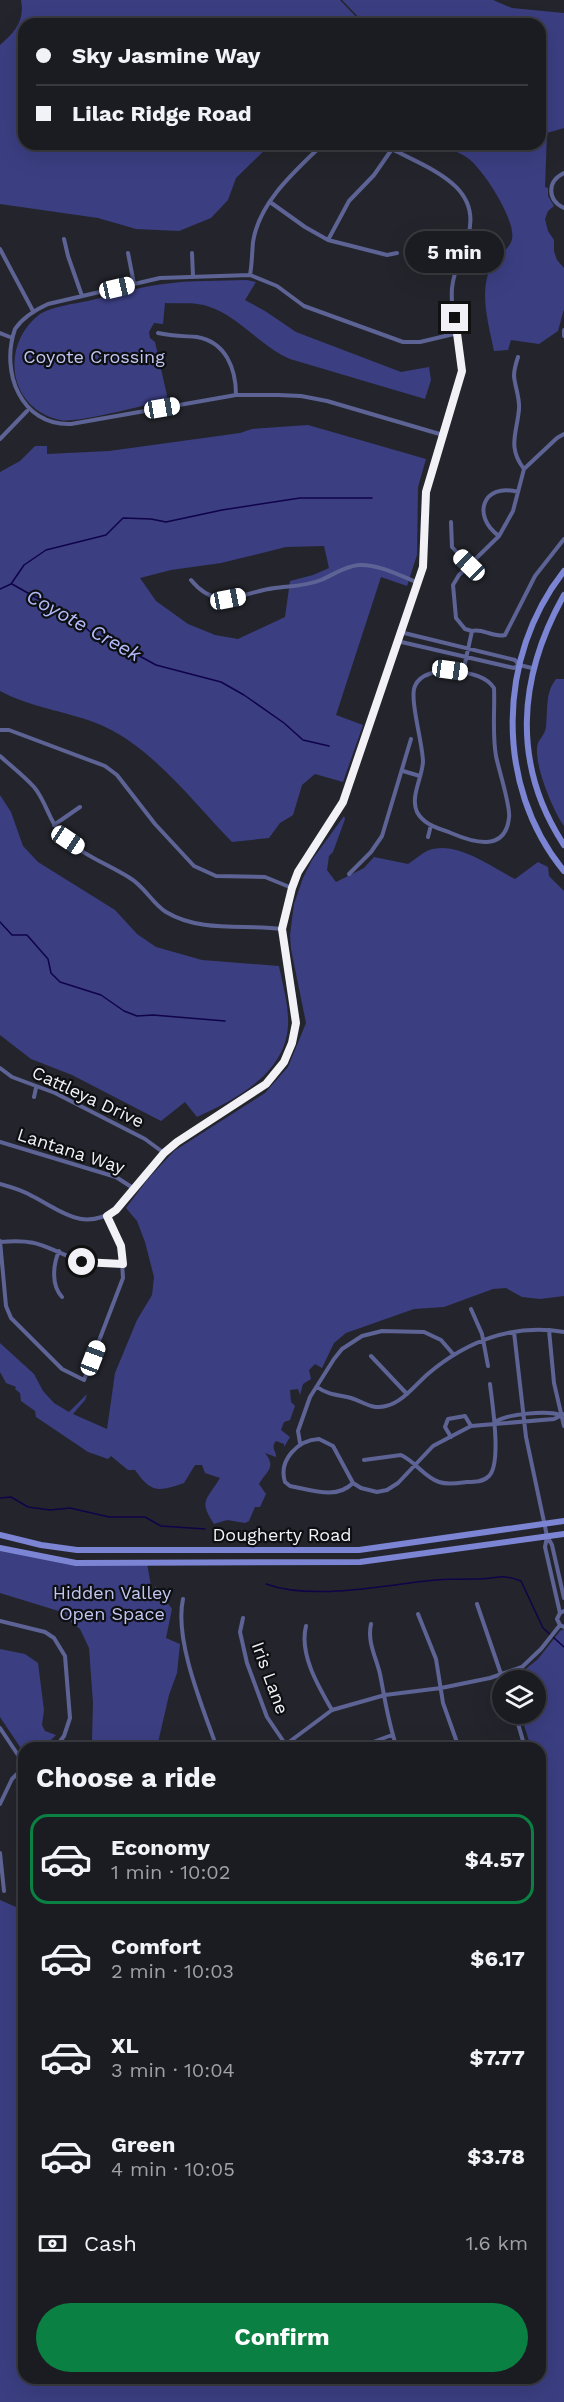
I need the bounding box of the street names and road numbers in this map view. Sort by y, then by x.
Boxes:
street label: Cattleya Drive [29,1061,148,1132]
street label: Lantana Way [15,1123,128,1178]
street label: Dougherty Road [212,1524,352,1545]
street label: Iris Lane [248,1639,293,1717]

